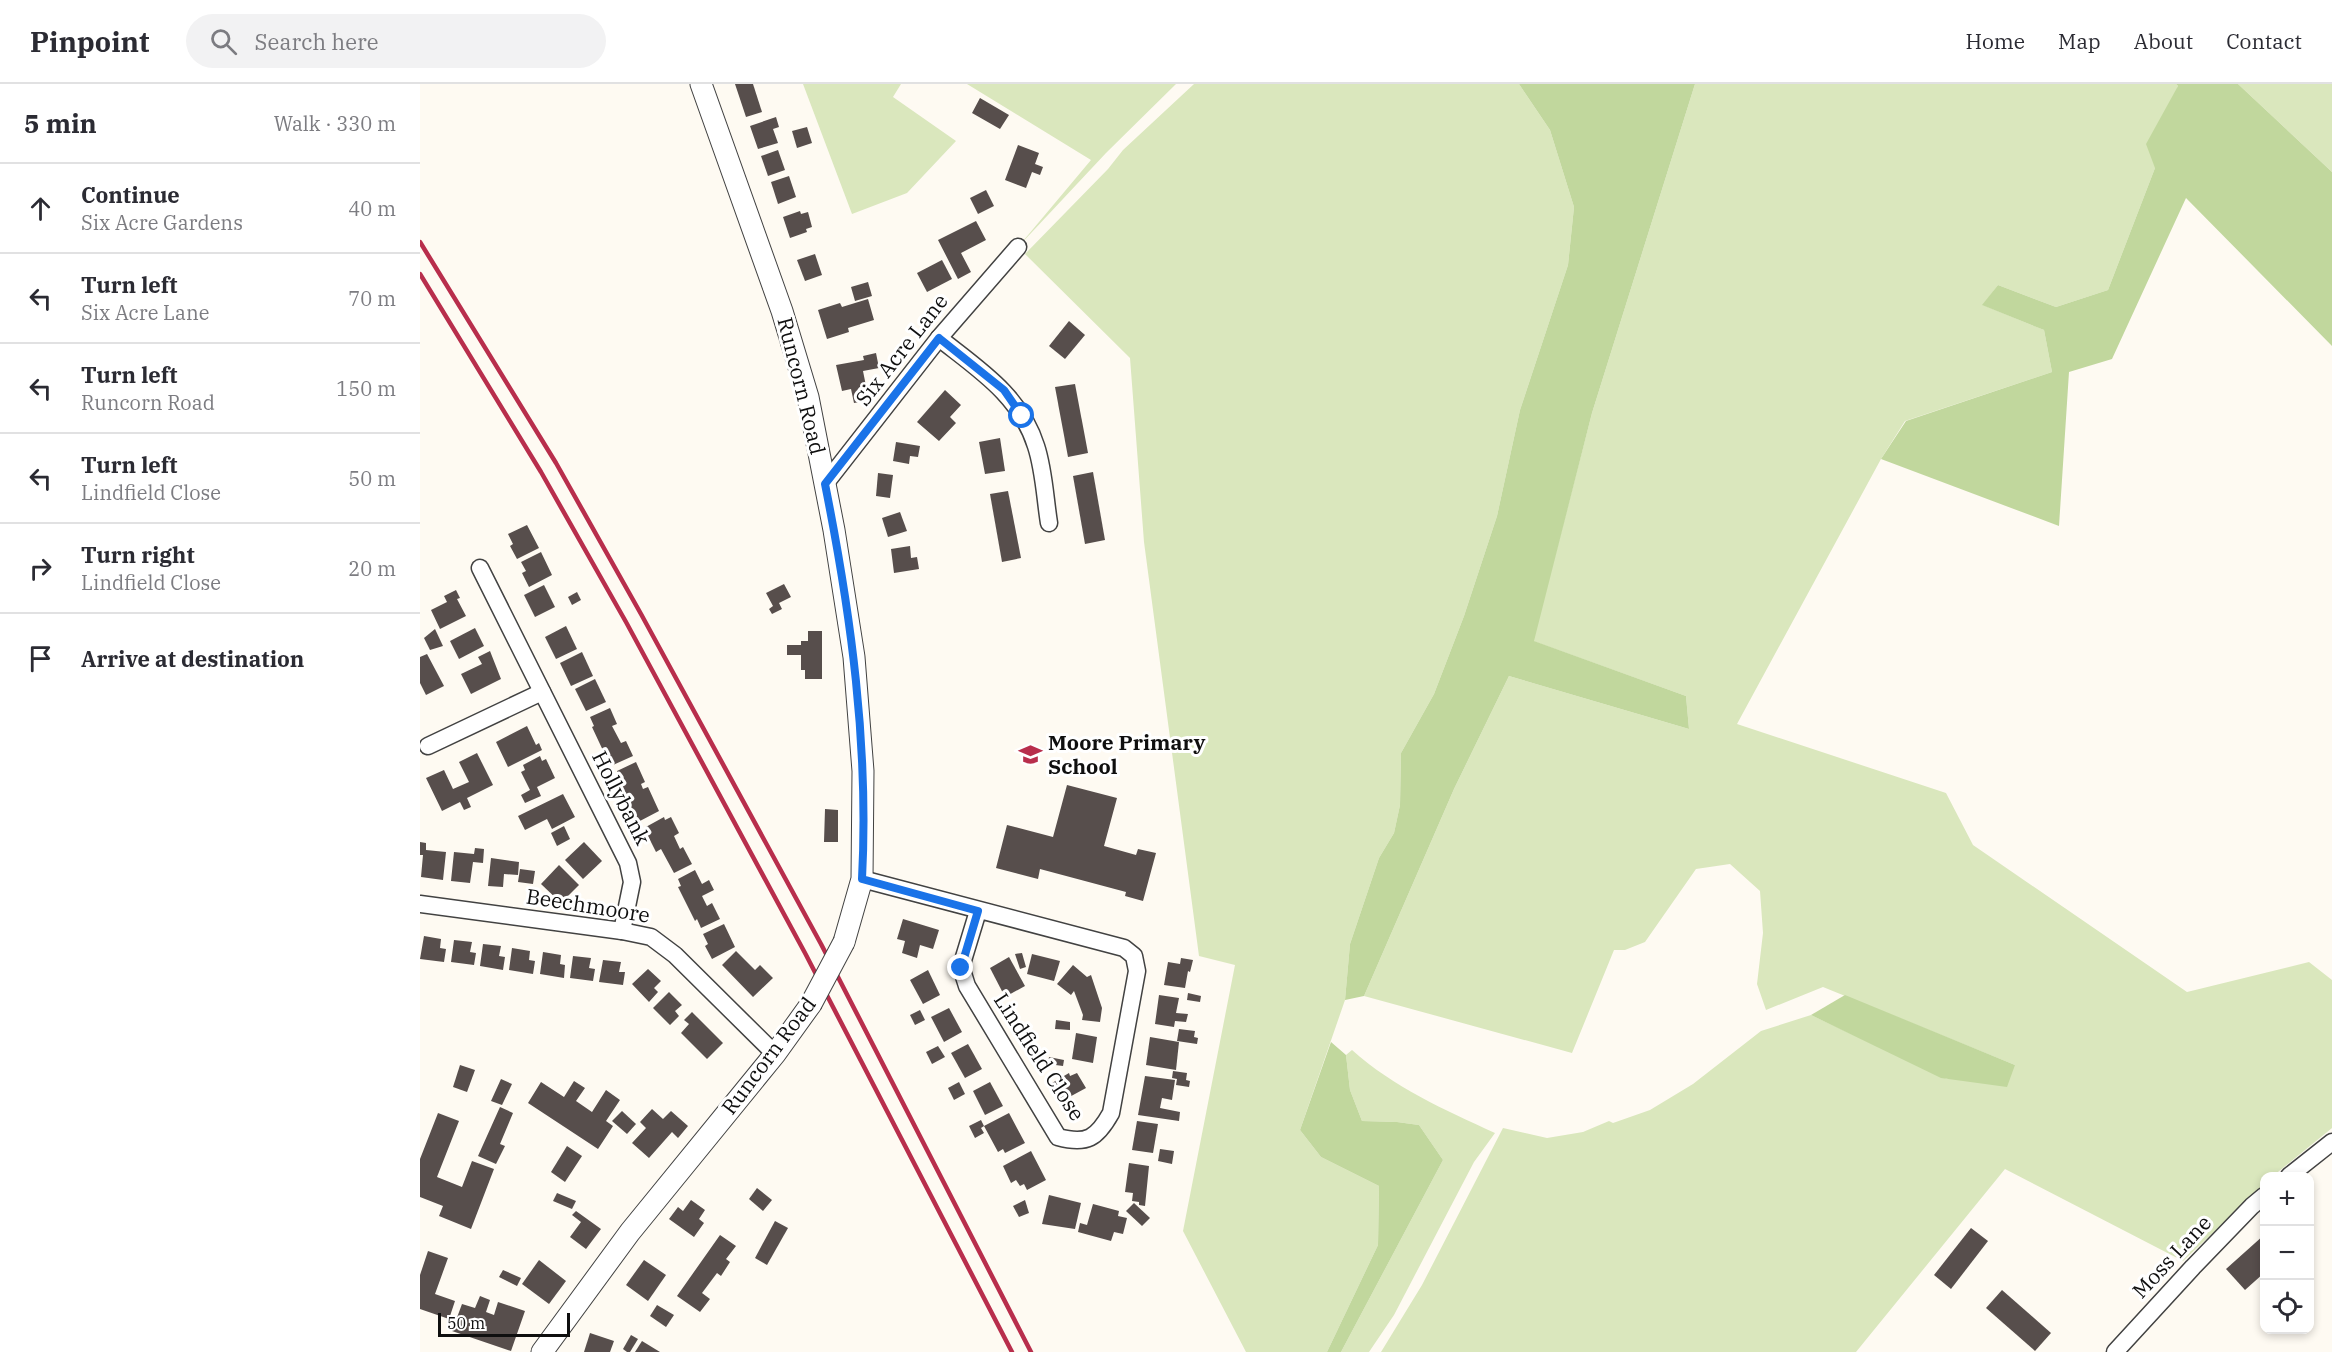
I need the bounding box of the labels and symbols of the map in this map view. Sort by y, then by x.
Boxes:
street label: Six Acre Lane [849,288,954,411]
street label: Runcorn Road [771,314,833,458]
route start [1008,402,1034,428]
place label: Moore Primary School [1048,728,1205,780]
school or university icon: Moore Primary School [1017,742,1043,768]
street label: Hollybank [586,746,658,850]
street label: Beechmoore [524,881,652,929]
route end [947,954,973,980]
street label: Lindfield Close [988,987,1092,1126]
street label: Runcorn Road [715,991,822,1120]
street label: Moss Lane [2126,1209,2217,1304]
scale bar [438,1310,570,1338]

